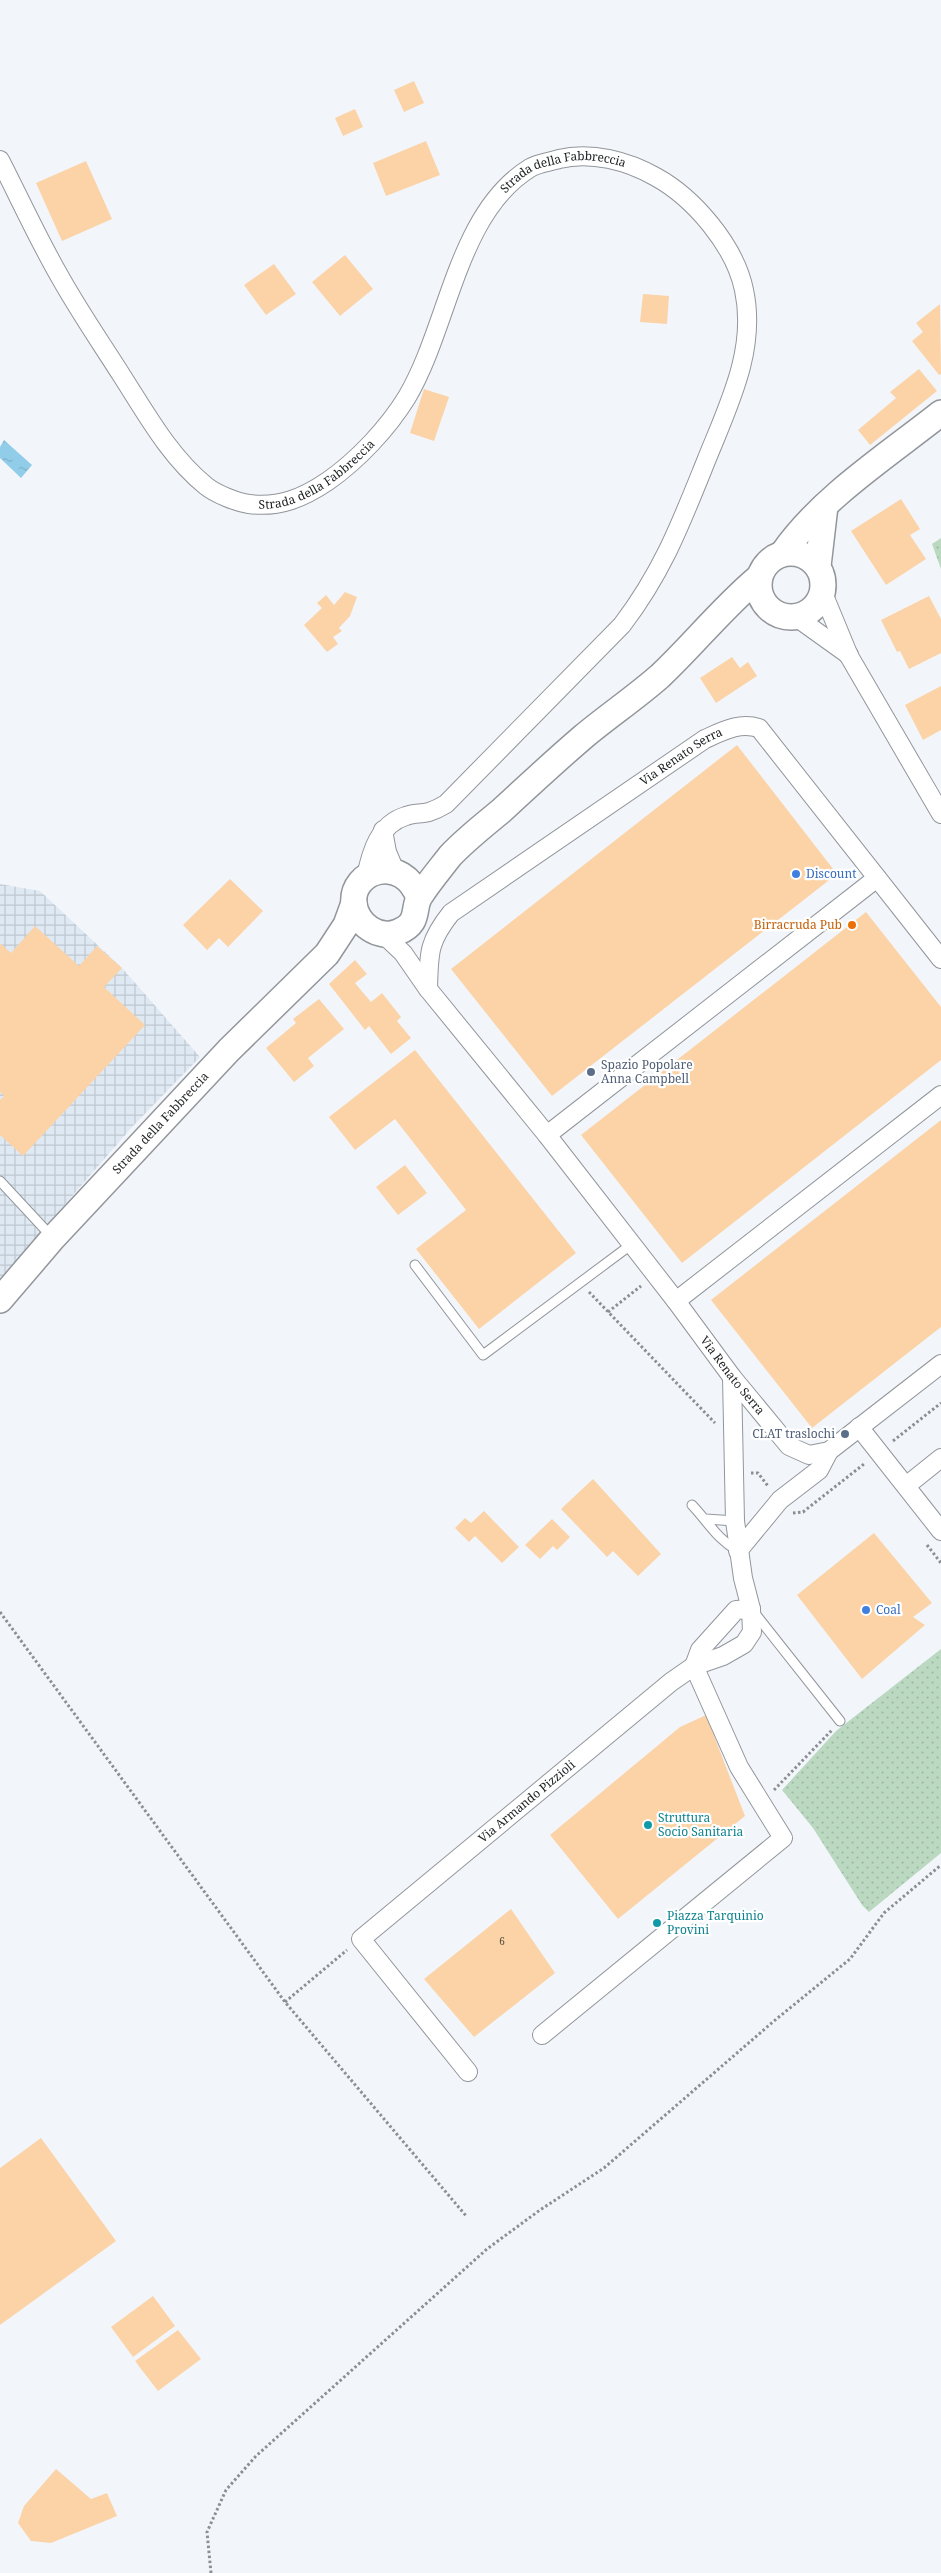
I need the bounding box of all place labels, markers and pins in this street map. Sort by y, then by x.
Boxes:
place label: Discount [806,865,856,882]
marker: Discount [790,868,802,880]
place label: Birracruda Pub [754,916,842,933]
marker: Birracruda Pub [846,919,858,931]
place label: Spazio Popolare Anna Campbell [601,1056,693,1087]
marker: Spazio Popolare Anna Campbell [585,1066,597,1078]
place label: CLAT traslochi [752,1425,835,1442]
marker: CLAT traslochi [839,1428,851,1440]
place label: Coal [876,1601,901,1618]
marker: Coal [860,1604,872,1616]
place label: Struttura Socio Sanitaria [658,1809,744,1840]
marker: Struttura Socio Sanitaria [642,1819,654,1831]
place label: Piazza Tarquinio Provini [667,1907,764,1938]
marker: Piazza Tarquinio Provini [651,1917,663,1929]

